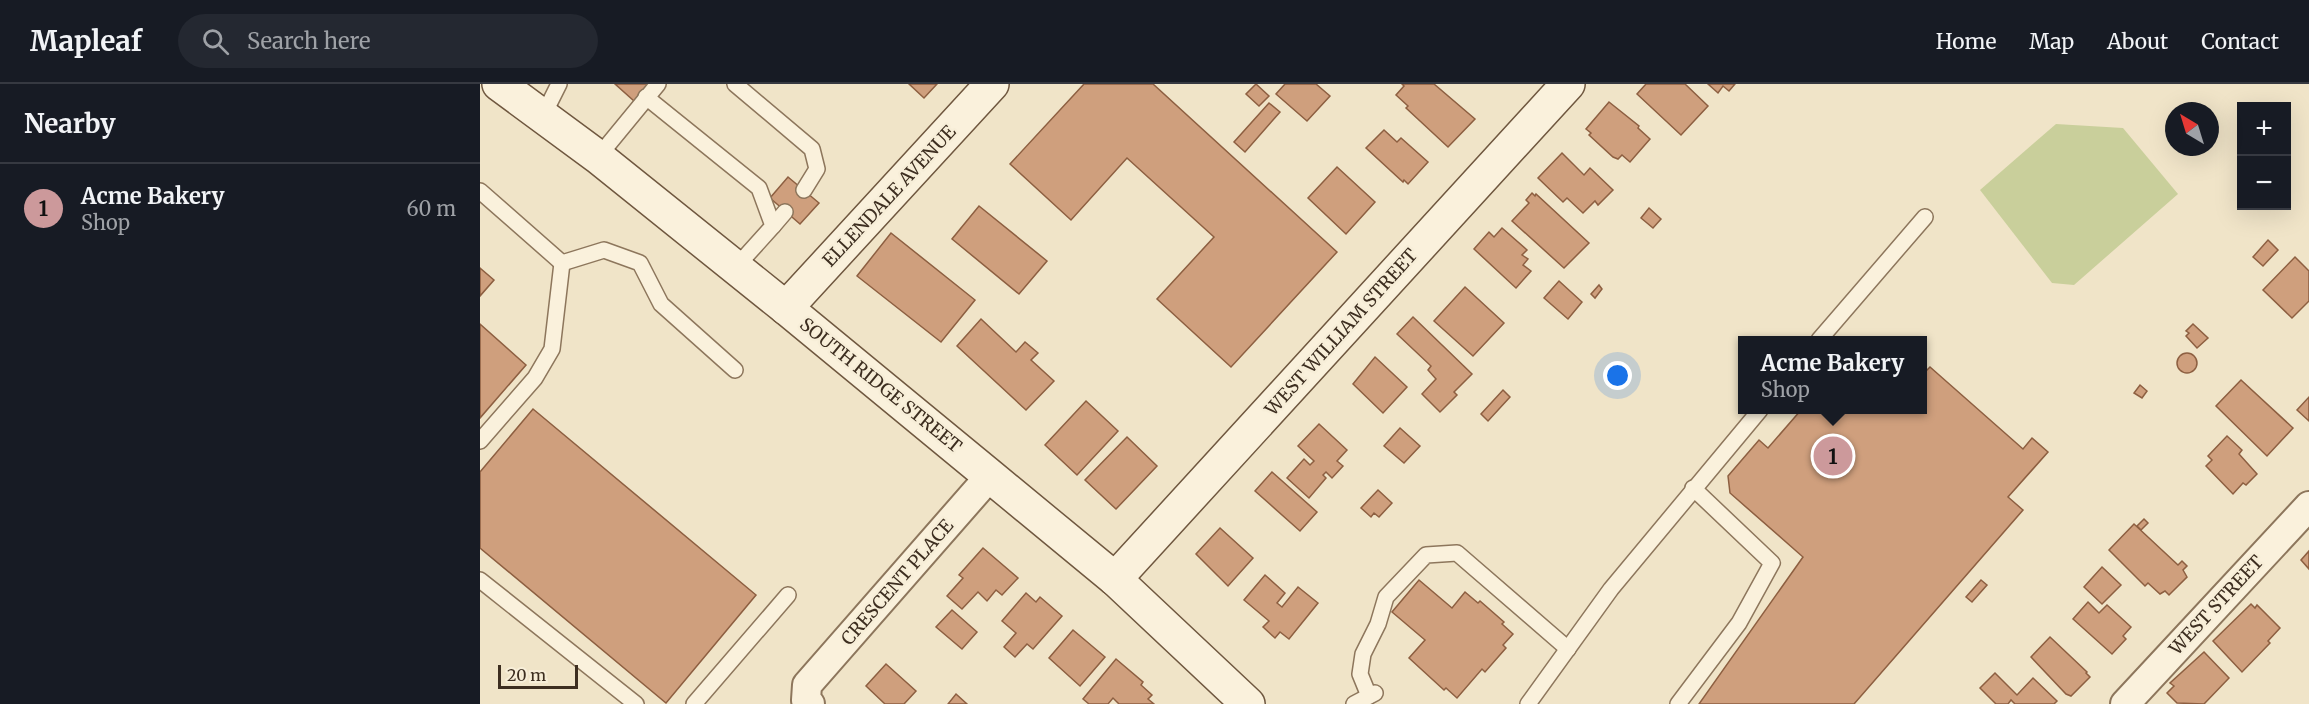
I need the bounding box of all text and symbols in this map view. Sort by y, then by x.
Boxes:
search box [178,14,598,68]
text: Mapleaf [30,23,142,59]
icon: search [199,25,232,58]
text: Search here [247,27,370,55]
text: Home [1936,28,1996,55]
text: Map [2029,28,2074,55]
text: About [2107,28,2168,55]
text: Contact [2201,28,2279,55]
north arrow [2165,102,2219,156]
map controls [2237,102,2291,210]
button: + [2237,102,2291,156]
text: Nearby [24,107,116,140]
street label: ELLENDALE AVENUE [817,120,961,272]
button: − [2237,156,2291,210]
text: Acme Bakery [81,182,224,210]
text: 1 [39,196,48,221]
text: 60 m [406,196,456,221]
text: Shop [81,210,130,235]
street label: WEST WILLIAM STREET [1259,243,1422,421]
street label: SOUTH RIDGE STREET [795,313,967,458]
popup [1738,336,1927,414]
text: Acme Bakery [1761,349,1904,377]
your location [1603,361,1632,390]
text: Shop [1761,377,1810,402]
pin: 1 [1814,434,1852,478]
street label: CRESCENT PLACE [836,514,958,650]
street label: WEST STREET [2163,550,2268,660]
scale bar [498,662,578,690]
text: 20 m [507,665,546,685]

